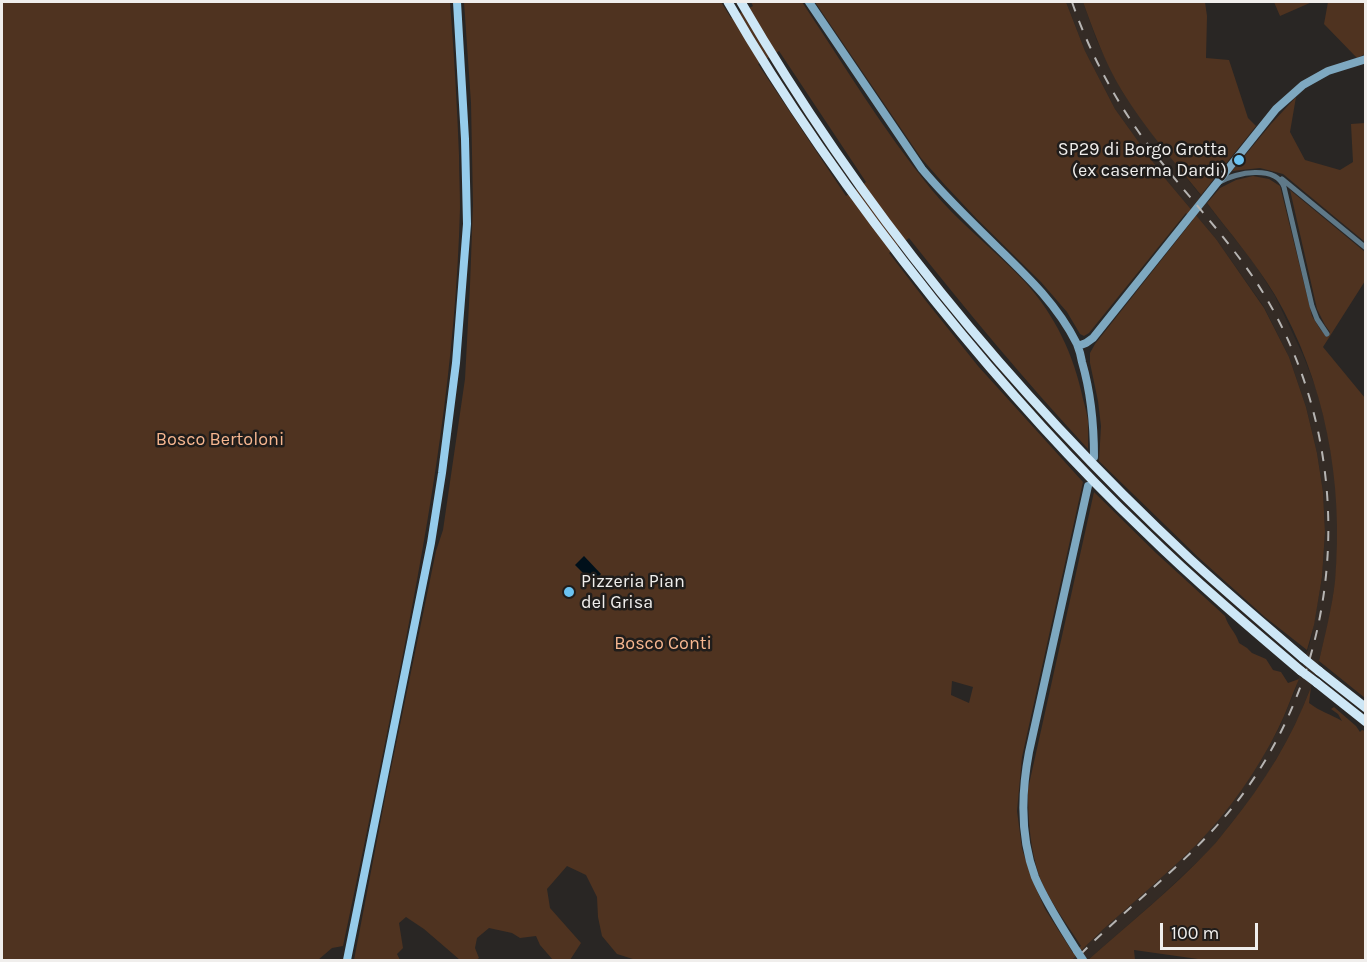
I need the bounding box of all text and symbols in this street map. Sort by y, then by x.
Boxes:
place label: SP29 di Borgo Grotta (ex caserma Dardi) [1058,139,1227,182]
marker: SP29 di Borgo Grotta (ex caserma Dardi) [1232,153,1246,167]
park label: Bosco Bertoloni [156,429,284,451]
place label: Pizzeria Pian del Grisa [581,571,685,614]
marker: Pizzeria Pian del Grisa [562,585,576,599]
park label: Bosco Conti [614,633,712,655]
scale bar [1163,911,1260,949]
text: 100 m [1171,922,1219,944]

